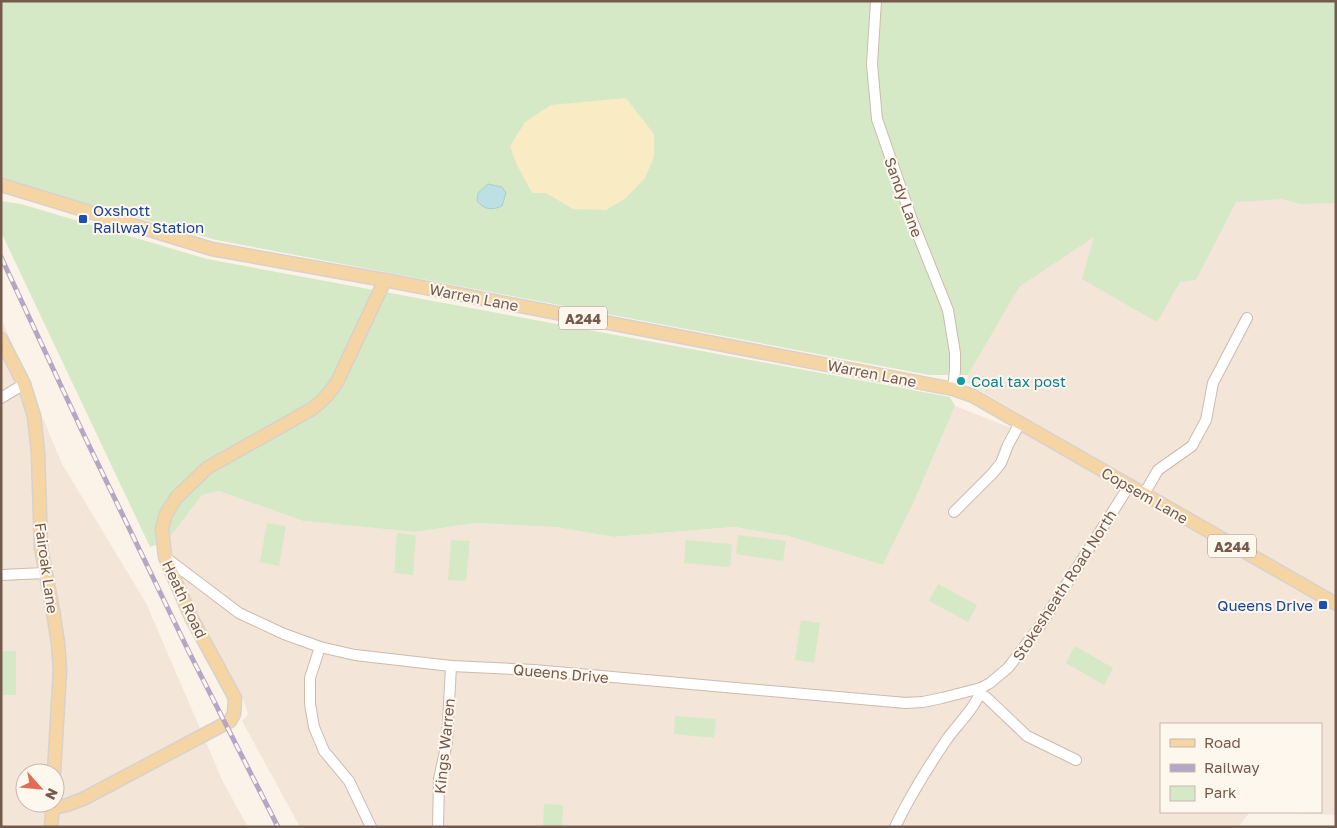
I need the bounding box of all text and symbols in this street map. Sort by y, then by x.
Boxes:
street label: Sandy Lane [881,155,927,240]
place label: Oxshott Railway Station [93,201,204,236]
marker: Oxshott Railway Station [77,213,89,225]
street label: Warren Lane [428,280,520,315]
road number: A244 [559,306,607,330]
street label: Warren Lane [826,356,918,391]
place label: Coal tax post [971,372,1066,390]
marker: Coal tax post [955,375,967,387]
street label: Copsem Lane [1098,463,1192,527]
street label: Stokesheath Road North [1008,506,1120,664]
street label: Fairoak Lane [32,521,62,615]
road number: A244 [1208,534,1256,558]
street label: Heath Road [159,557,211,641]
place label: Queens Drive [1217,596,1313,614]
marker: Queens Drive [1317,599,1329,611]
street label: Queens Drive [513,660,610,686]
street label: Kings Warren [430,697,458,795]
legend [1160,723,1322,813]
text: Road [1204,733,1241,751]
text: Railway [1204,758,1260,776]
north arrow [15,763,65,813]
text: Park [1204,783,1237,801]
text: N [42,786,62,803]

